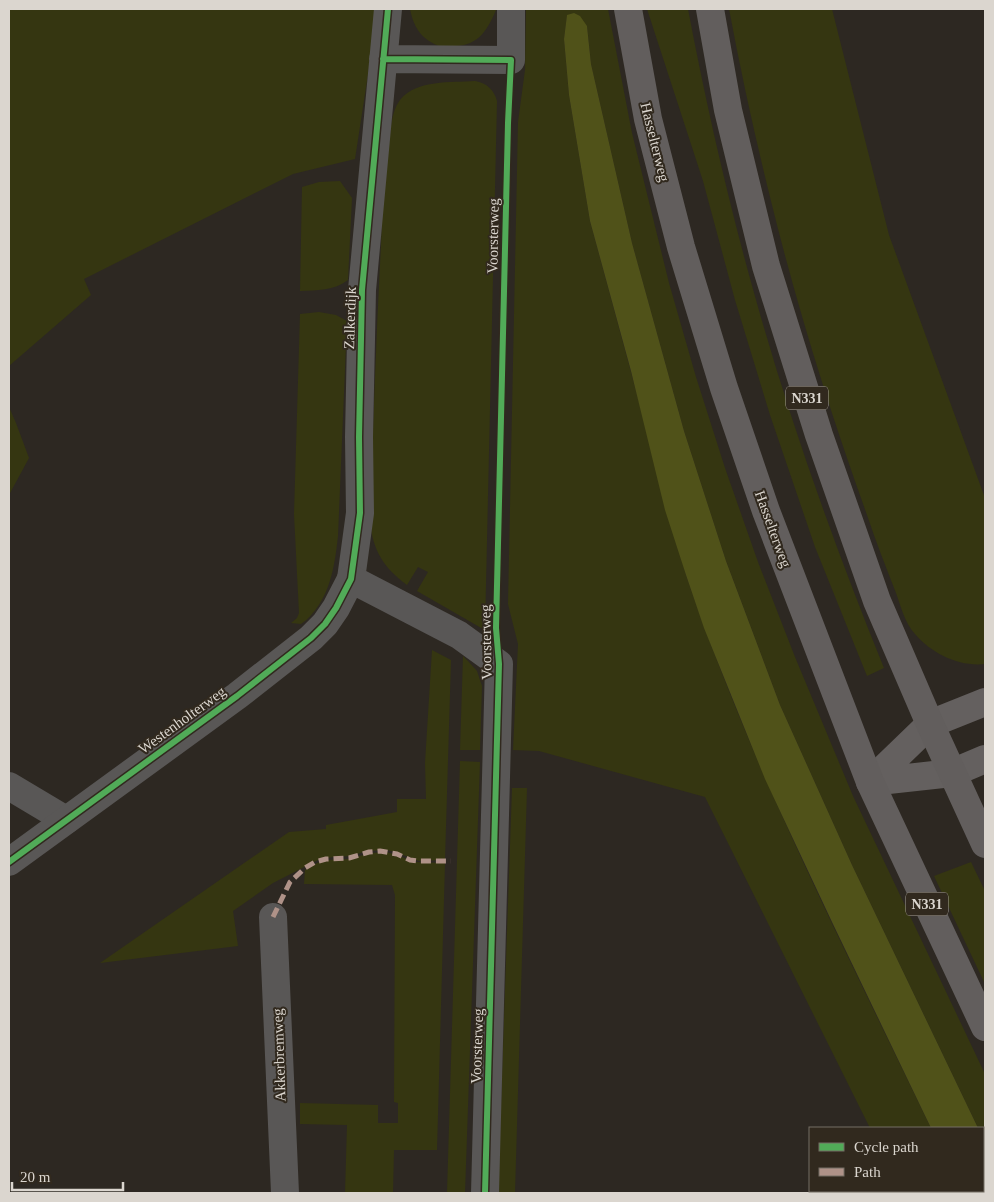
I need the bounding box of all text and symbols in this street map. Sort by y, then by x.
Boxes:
street label: Hasselterweg [637,101,673,184]
street label: Voorsterweg [484,198,502,274]
street label: Zalkerdijk [341,286,359,350]
road number: N331 [786,386,828,409]
street label: Hasselterweg [752,488,795,570]
street label: Voorsterweg [477,604,495,680]
street label: Westenholterweg [135,683,229,757]
road number: N331 [906,892,948,916]
street label: Voorsterweg [468,1007,486,1084]
street label: Akkerbremweg [269,1008,289,1102]
legend [809,1127,984,1192]
text: Cycle path [854,1139,919,1155]
scale bar [12,1160,124,1192]
text: Path [854,1164,881,1180]
text: 20 m [20,1169,51,1185]

